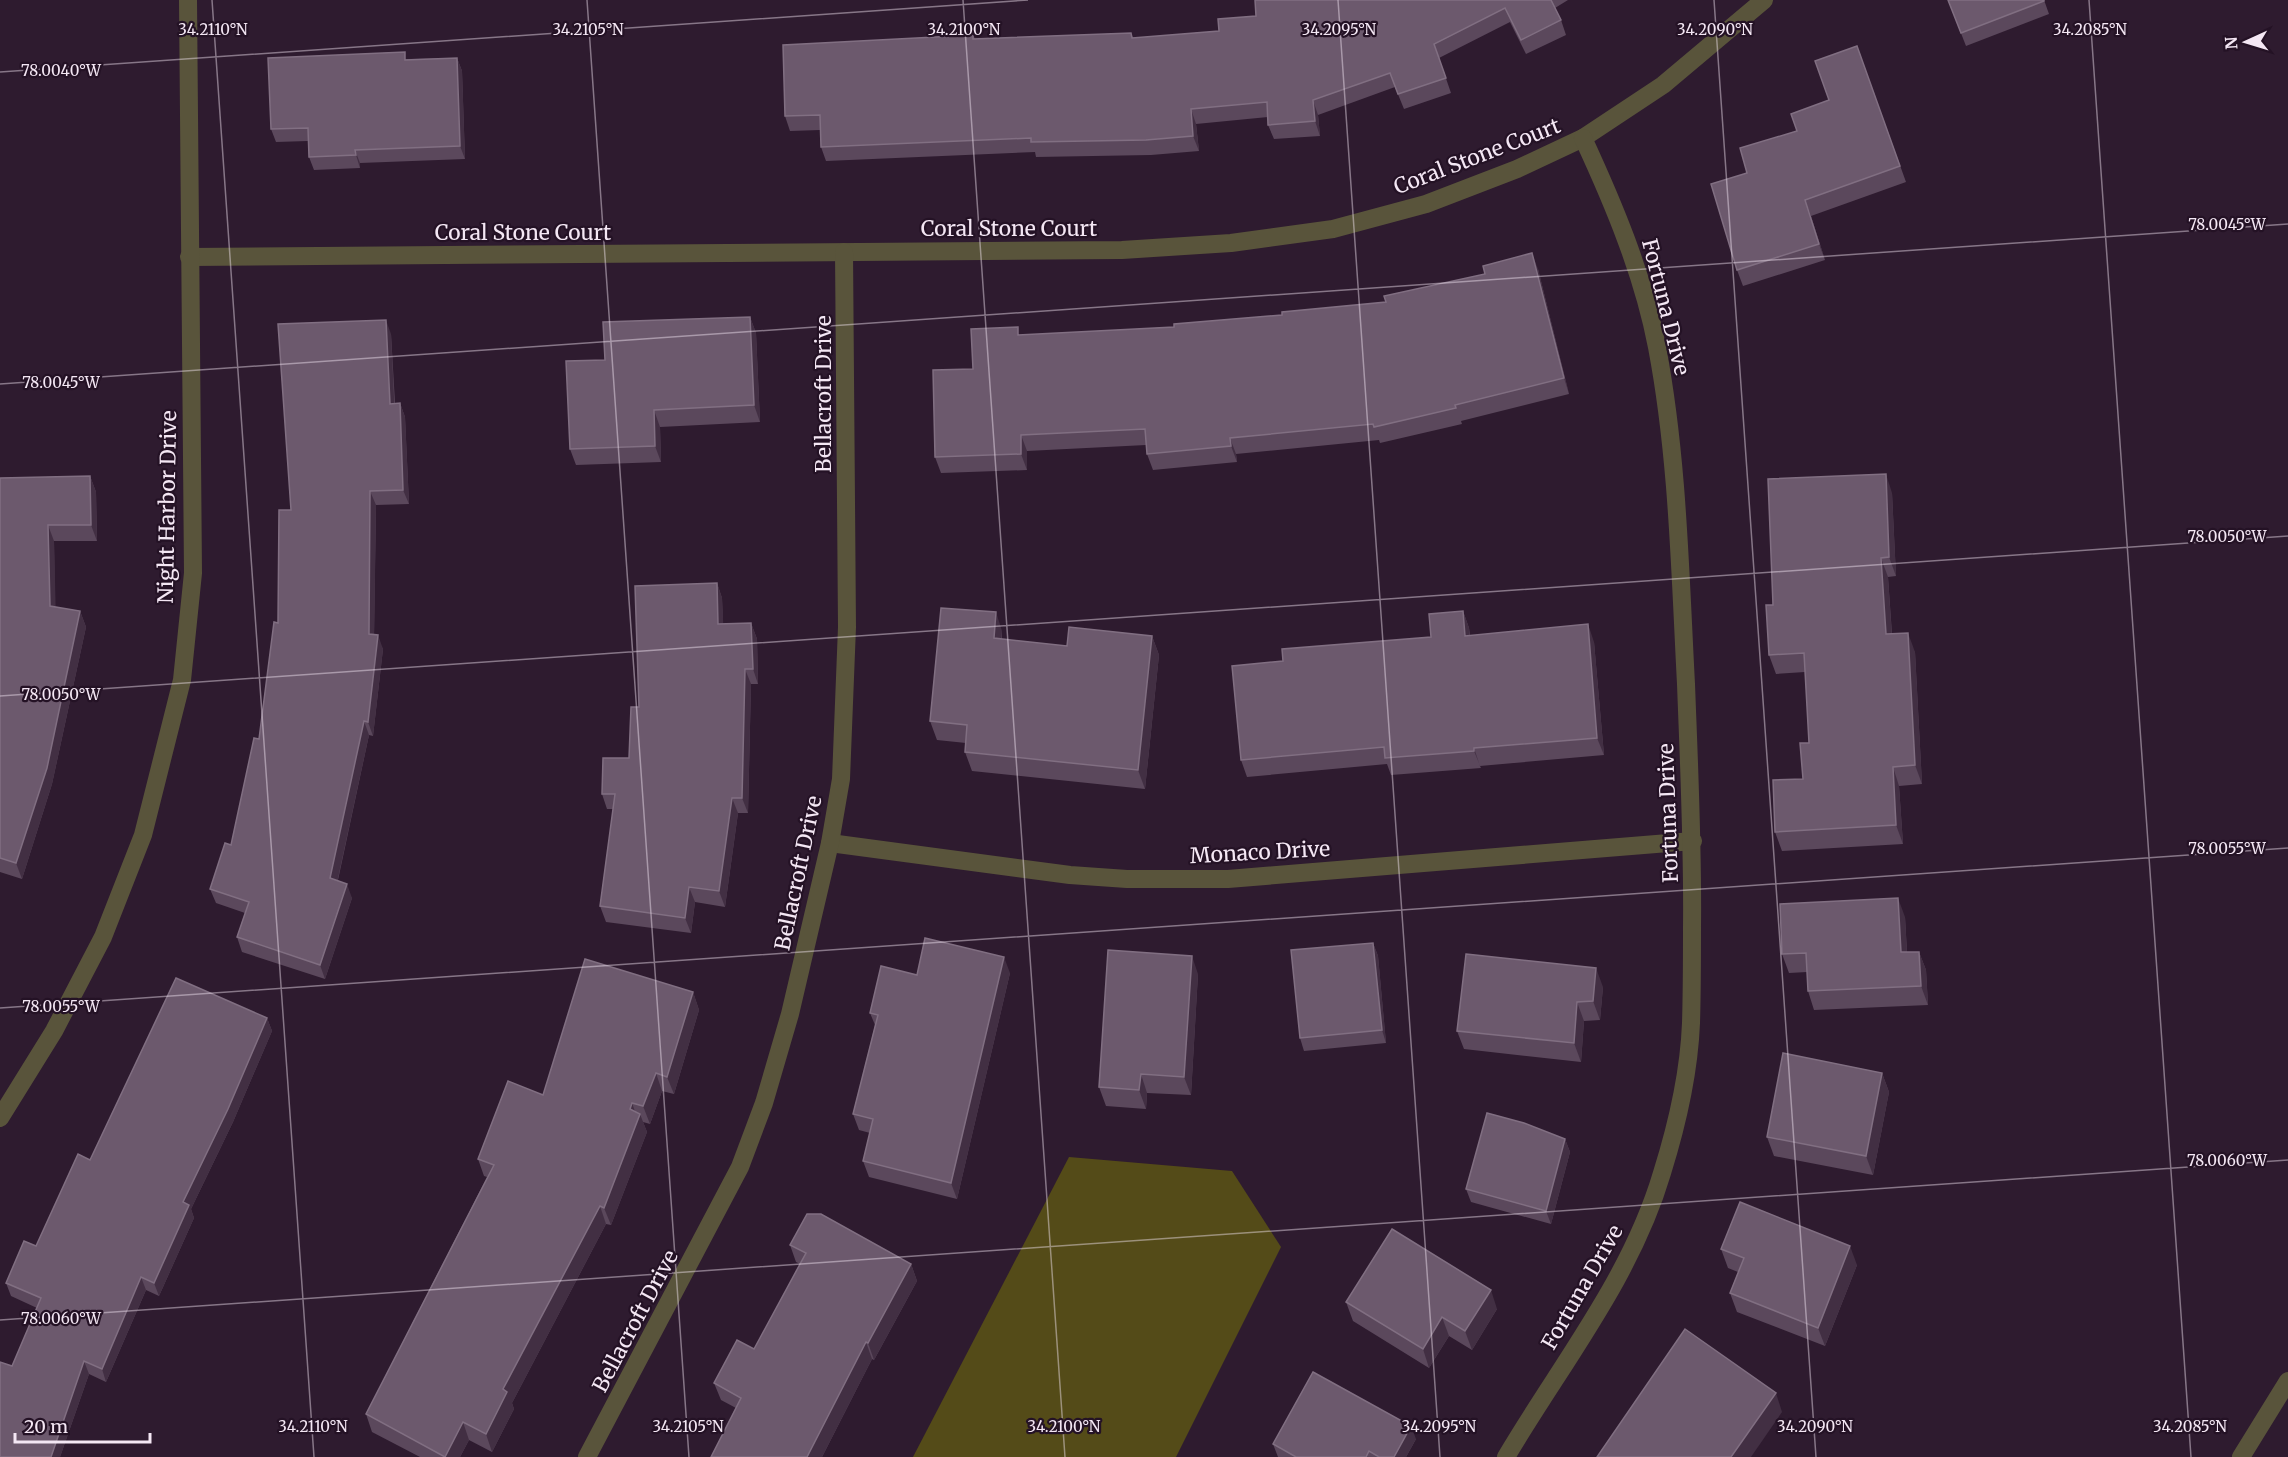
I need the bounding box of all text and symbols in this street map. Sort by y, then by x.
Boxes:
north arrow [2216,12,2276,72]
text: 34.2110°N [178,20,248,39]
text: 34.2105°N [552,20,624,39]
text: 34.2100°N [928,20,1001,39]
text: 34.2095°N [1302,20,1377,39]
text: 34.2090°N [1677,20,1753,39]
text: 34.2085°N [2053,20,2127,39]
text: N [2221,36,2241,50]
text: 78.0040°W [21,61,102,80]
street label: Coral Stone Court [1390,112,1564,200]
street label: Coral Stone Court [921,215,1097,242]
text: 78.0045°W [2188,215,2267,234]
street label: Coral Stone Court [435,219,611,246]
street label: Fortuna Drive [1636,236,1696,378]
street label: Bellacroft Drive [810,315,837,473]
text: 78.0045°W [22,373,101,392]
street label: Night Harbor Drive [152,410,182,604]
text: 78.0050°W [2187,527,2268,546]
text: 78.0050°W [21,685,102,704]
street label: Fortuna Drive [1652,743,1684,883]
street label: Bellacroft Drive [768,793,828,953]
street label: Monaco Drive [1189,835,1331,869]
text: 78.0055°W [2188,839,2267,858]
text: 78.0055°W [22,997,101,1016]
text: 78.0060°W [2187,1151,2268,1170]
street label: Fortuna Drive [1535,1220,1629,1354]
street label: Bellacroft Drive [586,1245,684,1397]
text: 78.0060°W [21,1309,102,1328]
scale bar [15,1406,150,1444]
text: 20 m [24,1415,68,1438]
text: 34.2110°N [278,1417,348,1436]
text: 34.2105°N [652,1417,724,1436]
text: 34.2100°N [1028,1417,1101,1436]
text: 34.2095°N [1402,1417,1477,1436]
text: 34.2090°N [1777,1417,1853,1436]
text: 34.2085°N [2153,1417,2227,1436]

